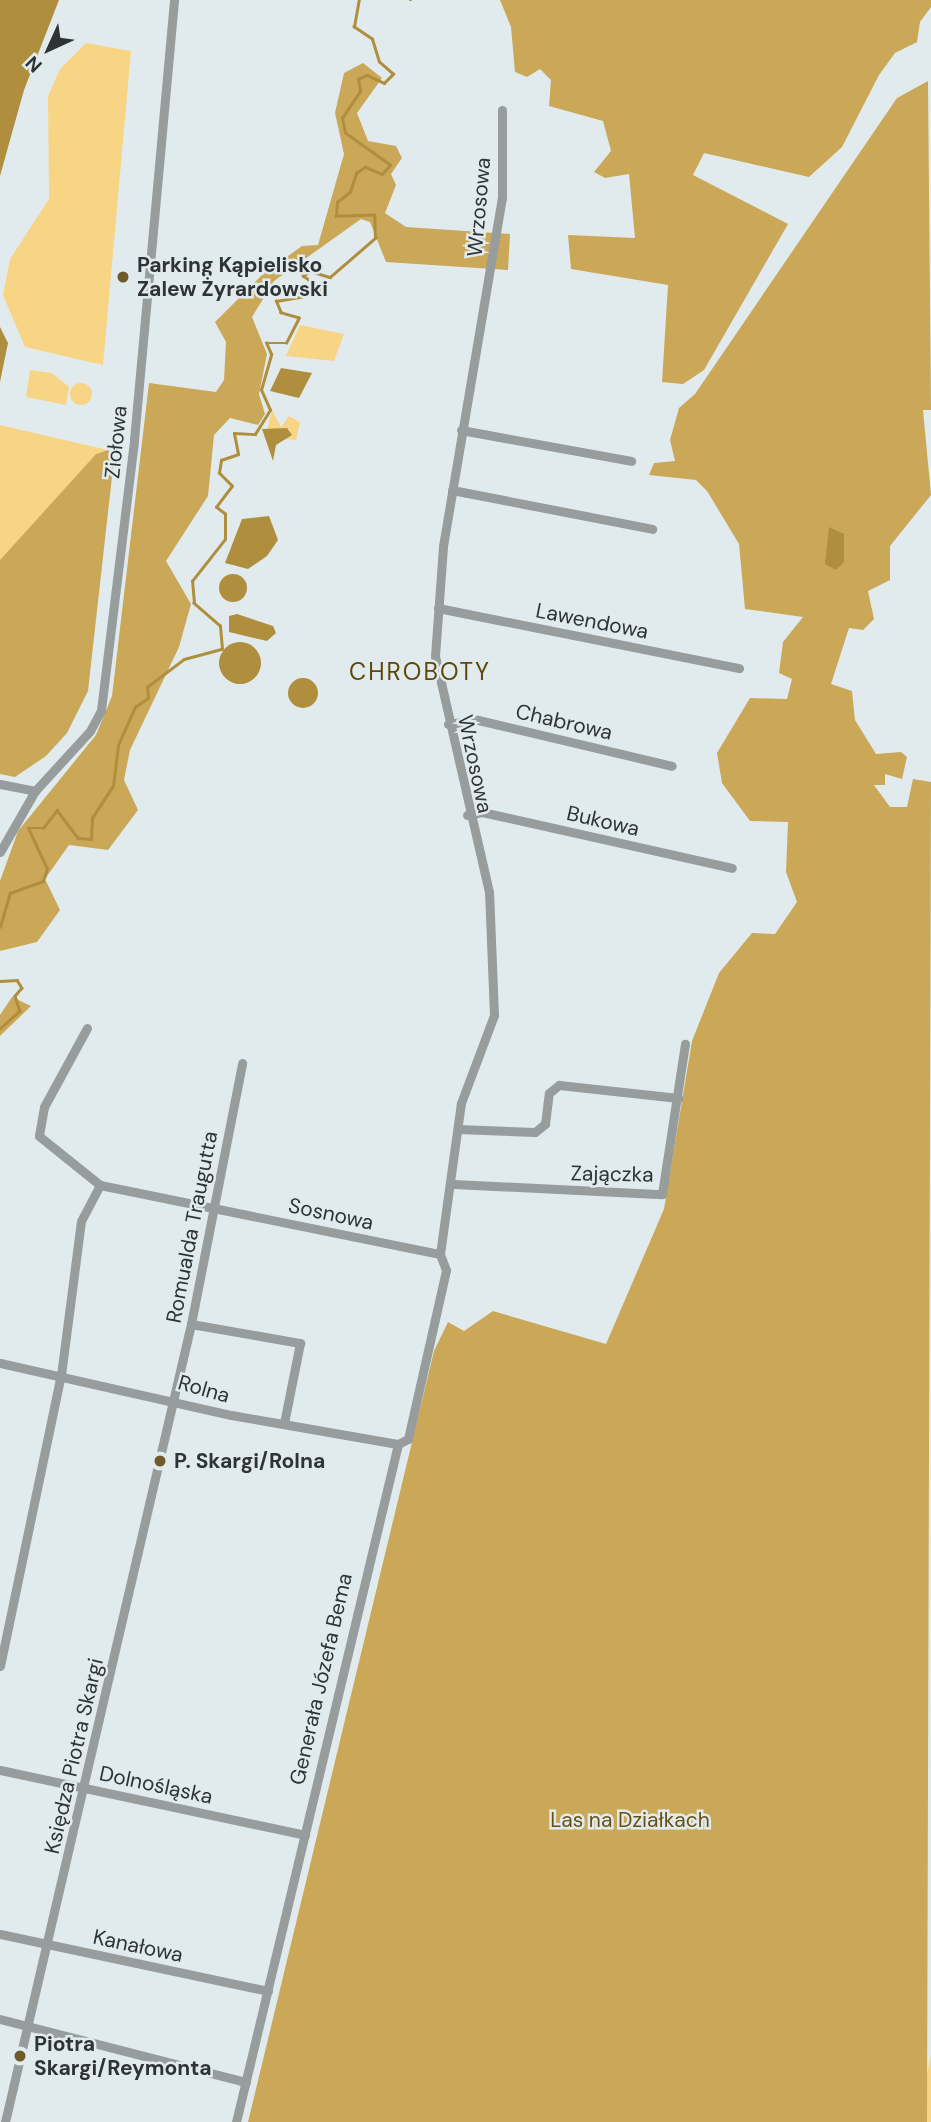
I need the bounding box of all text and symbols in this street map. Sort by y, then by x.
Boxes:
north arrow [14,14,84,84]
text: N [20,50,48,78]
street label: Wrzosowa [462,156,496,258]
place label: Parking Kąpielisko Zalew Żyrardowski [137,252,328,302]
marker: Parking Kąpielisko Zalew Żyrardowski [115,269,131,285]
street label: Ziołowa [100,404,132,480]
street label: Lawendowa [534,598,650,644]
district label: CHROBOTY [350,658,490,686]
street label: Chabrowa [513,699,615,745]
street label: Wrzosowa [452,713,498,815]
street label: Bukowa [564,800,642,842]
street label: Romualda Traugutta [161,1129,223,1325]
street label: Zajączka [570,1161,654,1187]
street label: Sosnowa [286,1193,376,1235]
street label: Rolna [175,1370,233,1408]
place label: P. Skargi/Rolna [174,1448,325,1474]
marker: P. Skargi/Rolna [152,1453,168,1469]
street label: Generała Józefa Bema [284,1571,358,1787]
street label: Księdza Piotra Skargi [39,1656,109,1856]
street label: Dolnośląska [97,1761,215,1809]
park label: Las na Działkach [550,1807,710,1833]
street label: Kanałowa [91,1924,185,1968]
place label: Piotra Skargi/Reymonta [34,2031,212,2081]
marker: Piotra Skargi/Reymonta [12,2048,28,2064]

